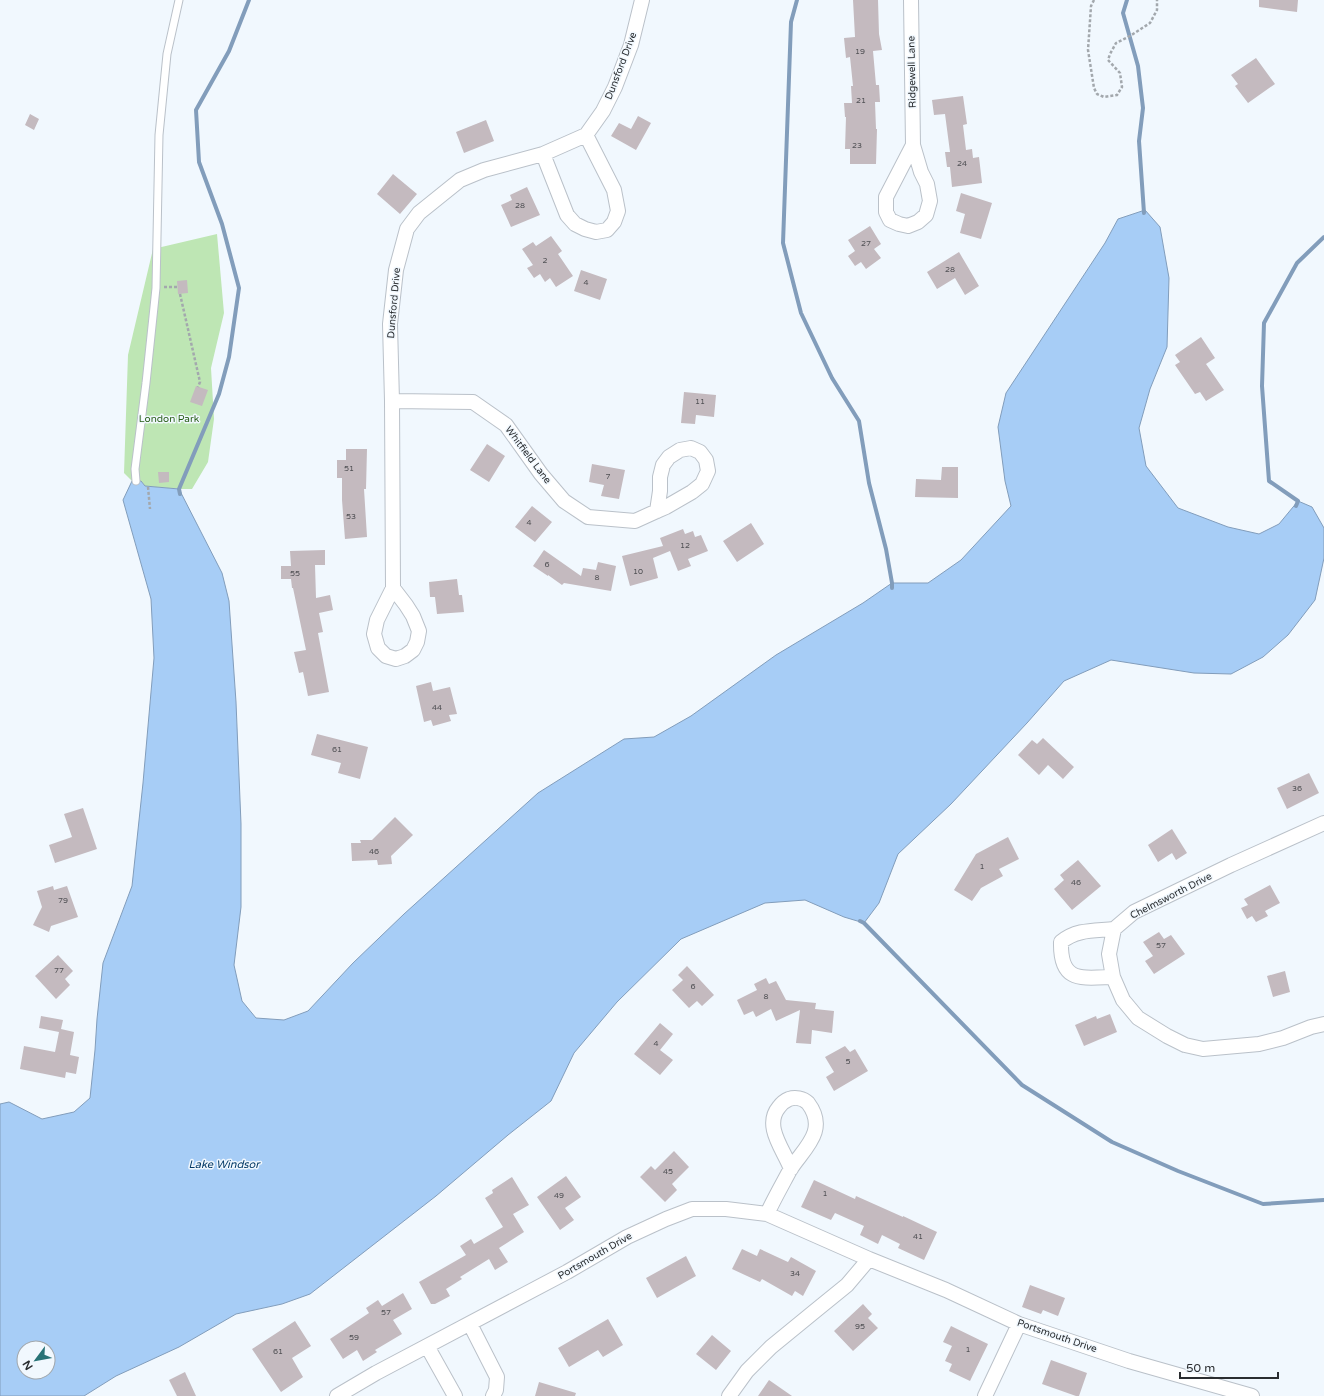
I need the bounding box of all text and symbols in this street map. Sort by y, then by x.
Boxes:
street label: Dunsford Drive [603,30,639,101]
street label: Ridgewell Lane [905,36,919,108]
house number: 19 [855,47,865,56]
house number: 21 [856,96,866,105]
house number: 23 [852,141,862,150]
house number: 24 [957,159,967,168]
house number: 28 [515,201,525,210]
house number: 27 [861,239,871,248]
house number: 2 [542,256,548,265]
house number: 28 [945,265,955,274]
street label: Dunsford Drive [385,267,403,339]
house number: 4 [583,278,589,287]
house number: 11 [695,397,705,406]
park label: London Park [139,413,200,425]
street label: Whitfield Lane [502,424,554,486]
house number: 51 [344,464,354,473]
house number: 7 [605,472,611,481]
house number: 53 [346,512,356,521]
house number: 4 [526,518,532,527]
house number: 12 [680,541,690,550]
house number: 6 [544,560,550,569]
house number: 10 [633,567,643,576]
house number: 55 [290,569,300,578]
house number: 8 [594,573,600,582]
house number: 44 [432,703,442,712]
house number: 61 [332,745,342,754]
house number: 36 [1292,784,1302,793]
house number: 46 [369,847,379,856]
house number: 1 [979,862,985,871]
street label: Chelmsworth Drive [1128,870,1214,922]
house number: 46 [1071,878,1081,887]
house number: 79 [58,896,68,905]
house number: 57 [1156,941,1166,950]
house number: 77 [54,966,64,975]
house number: 6 [690,982,696,991]
house number: 8 [763,992,769,1001]
house number: 4 [653,1039,659,1048]
house number: 5 [845,1057,851,1066]
water label: Lake Windsor [188,1158,261,1171]
house number: 45 [663,1167,673,1176]
house number: 1 [822,1189,828,1198]
house number: 49 [554,1191,564,1200]
street label: Portsmouth Drive [556,1230,634,1282]
house number: 41 [913,1232,923,1241]
house number: 34 [790,1269,800,1278]
house number: 57 [381,1308,391,1317]
street label: Portsmouth Drive [1016,1317,1099,1355]
house number: 95 [855,1322,865,1331]
house number: 59 [349,1333,359,1342]
north arrow [16,1340,56,1380]
house number: 1 [965,1345,971,1354]
house number: 61 [273,1347,283,1356]
scale bar [1180,1354,1278,1380]
text: N [20,1358,36,1372]
text: 50 m [1186,1361,1215,1375]

